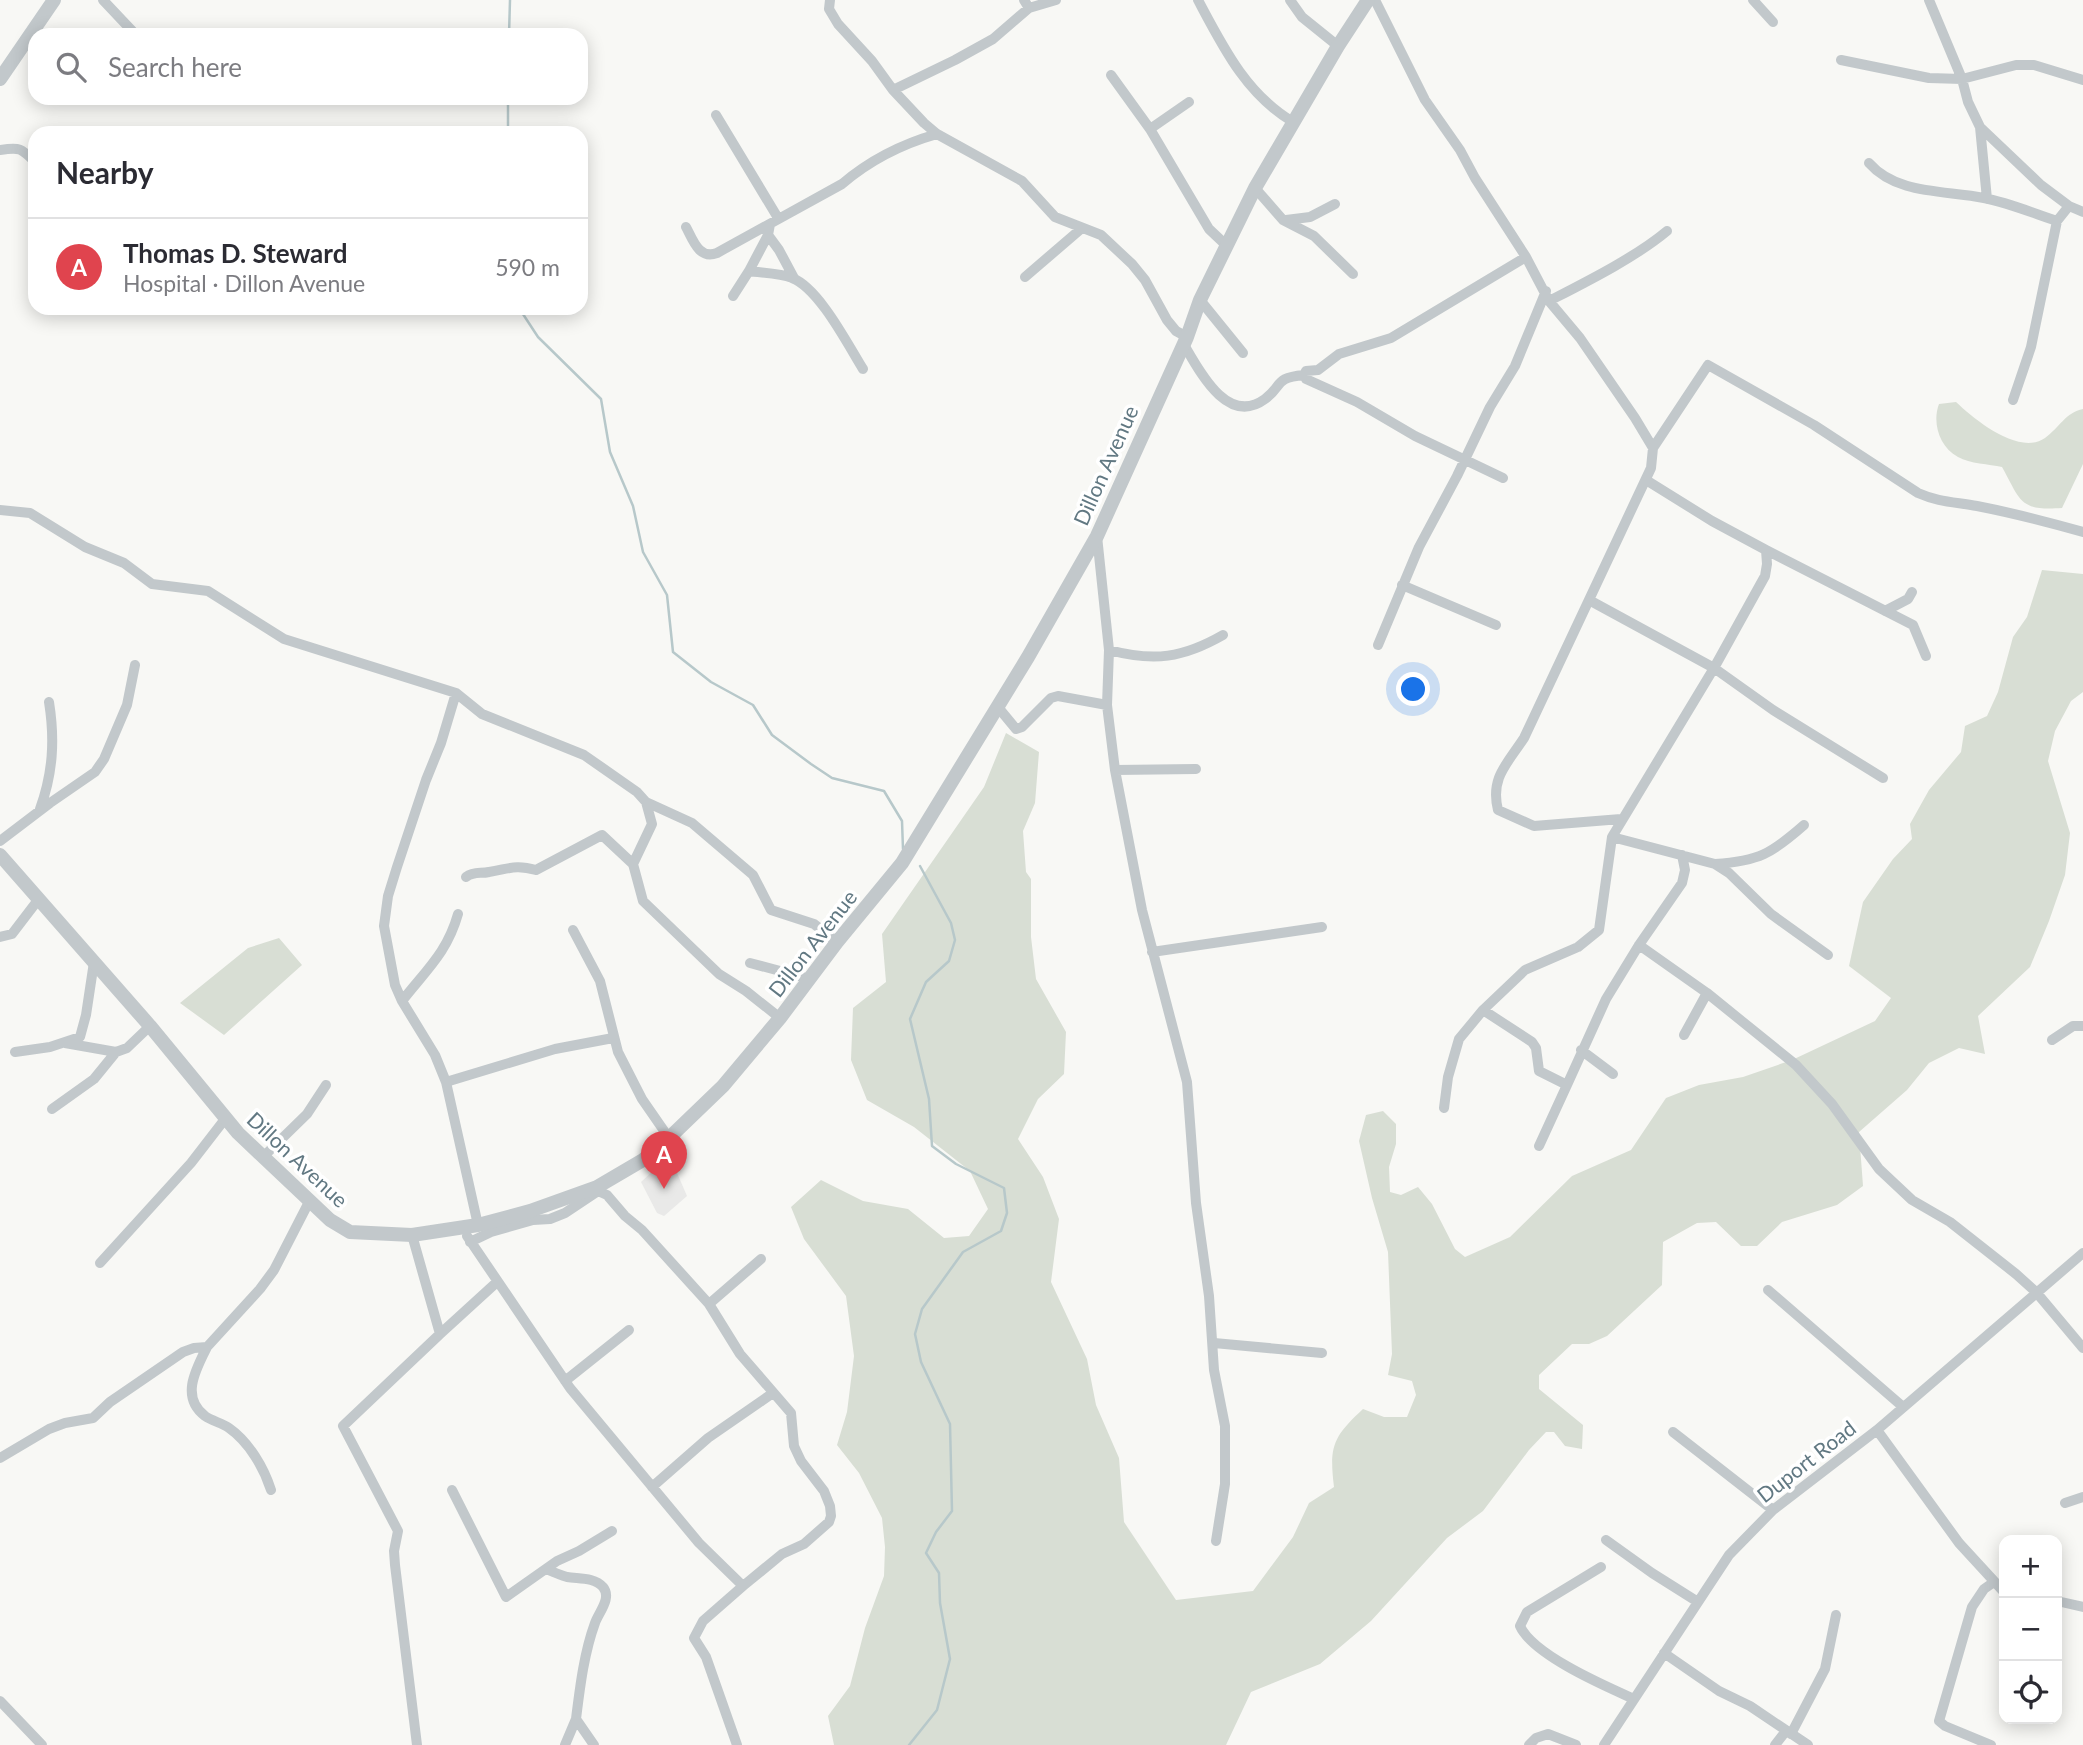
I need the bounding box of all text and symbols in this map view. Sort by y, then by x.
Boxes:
search box [28,28,588,105]
icon: search [52,48,90,86]
text: Search here [108,51,242,83]
text: Nearby [56,154,154,190]
text: Thomas D. Steward [123,237,347,269]
text: A [71,253,87,281]
text: 590 m [495,253,560,281]
text: Hospital · Dillon Avenue [123,269,365,297]
street label: Dillon Avenue [1067,401,1143,529]
your location [1396,672,1430,706]
street label: Dillon Avenue [763,885,861,1001]
street label: Dillon Avenue [242,1106,354,1212]
pin: A [641,1131,687,1189]
street label: Duport Road [1752,1415,1860,1507]
map controls [1999,1535,2062,1724]
button: + [1999,1535,2062,1598]
button: − [1999,1598,2062,1661]
button: locate [1999,1661,2062,1724]

